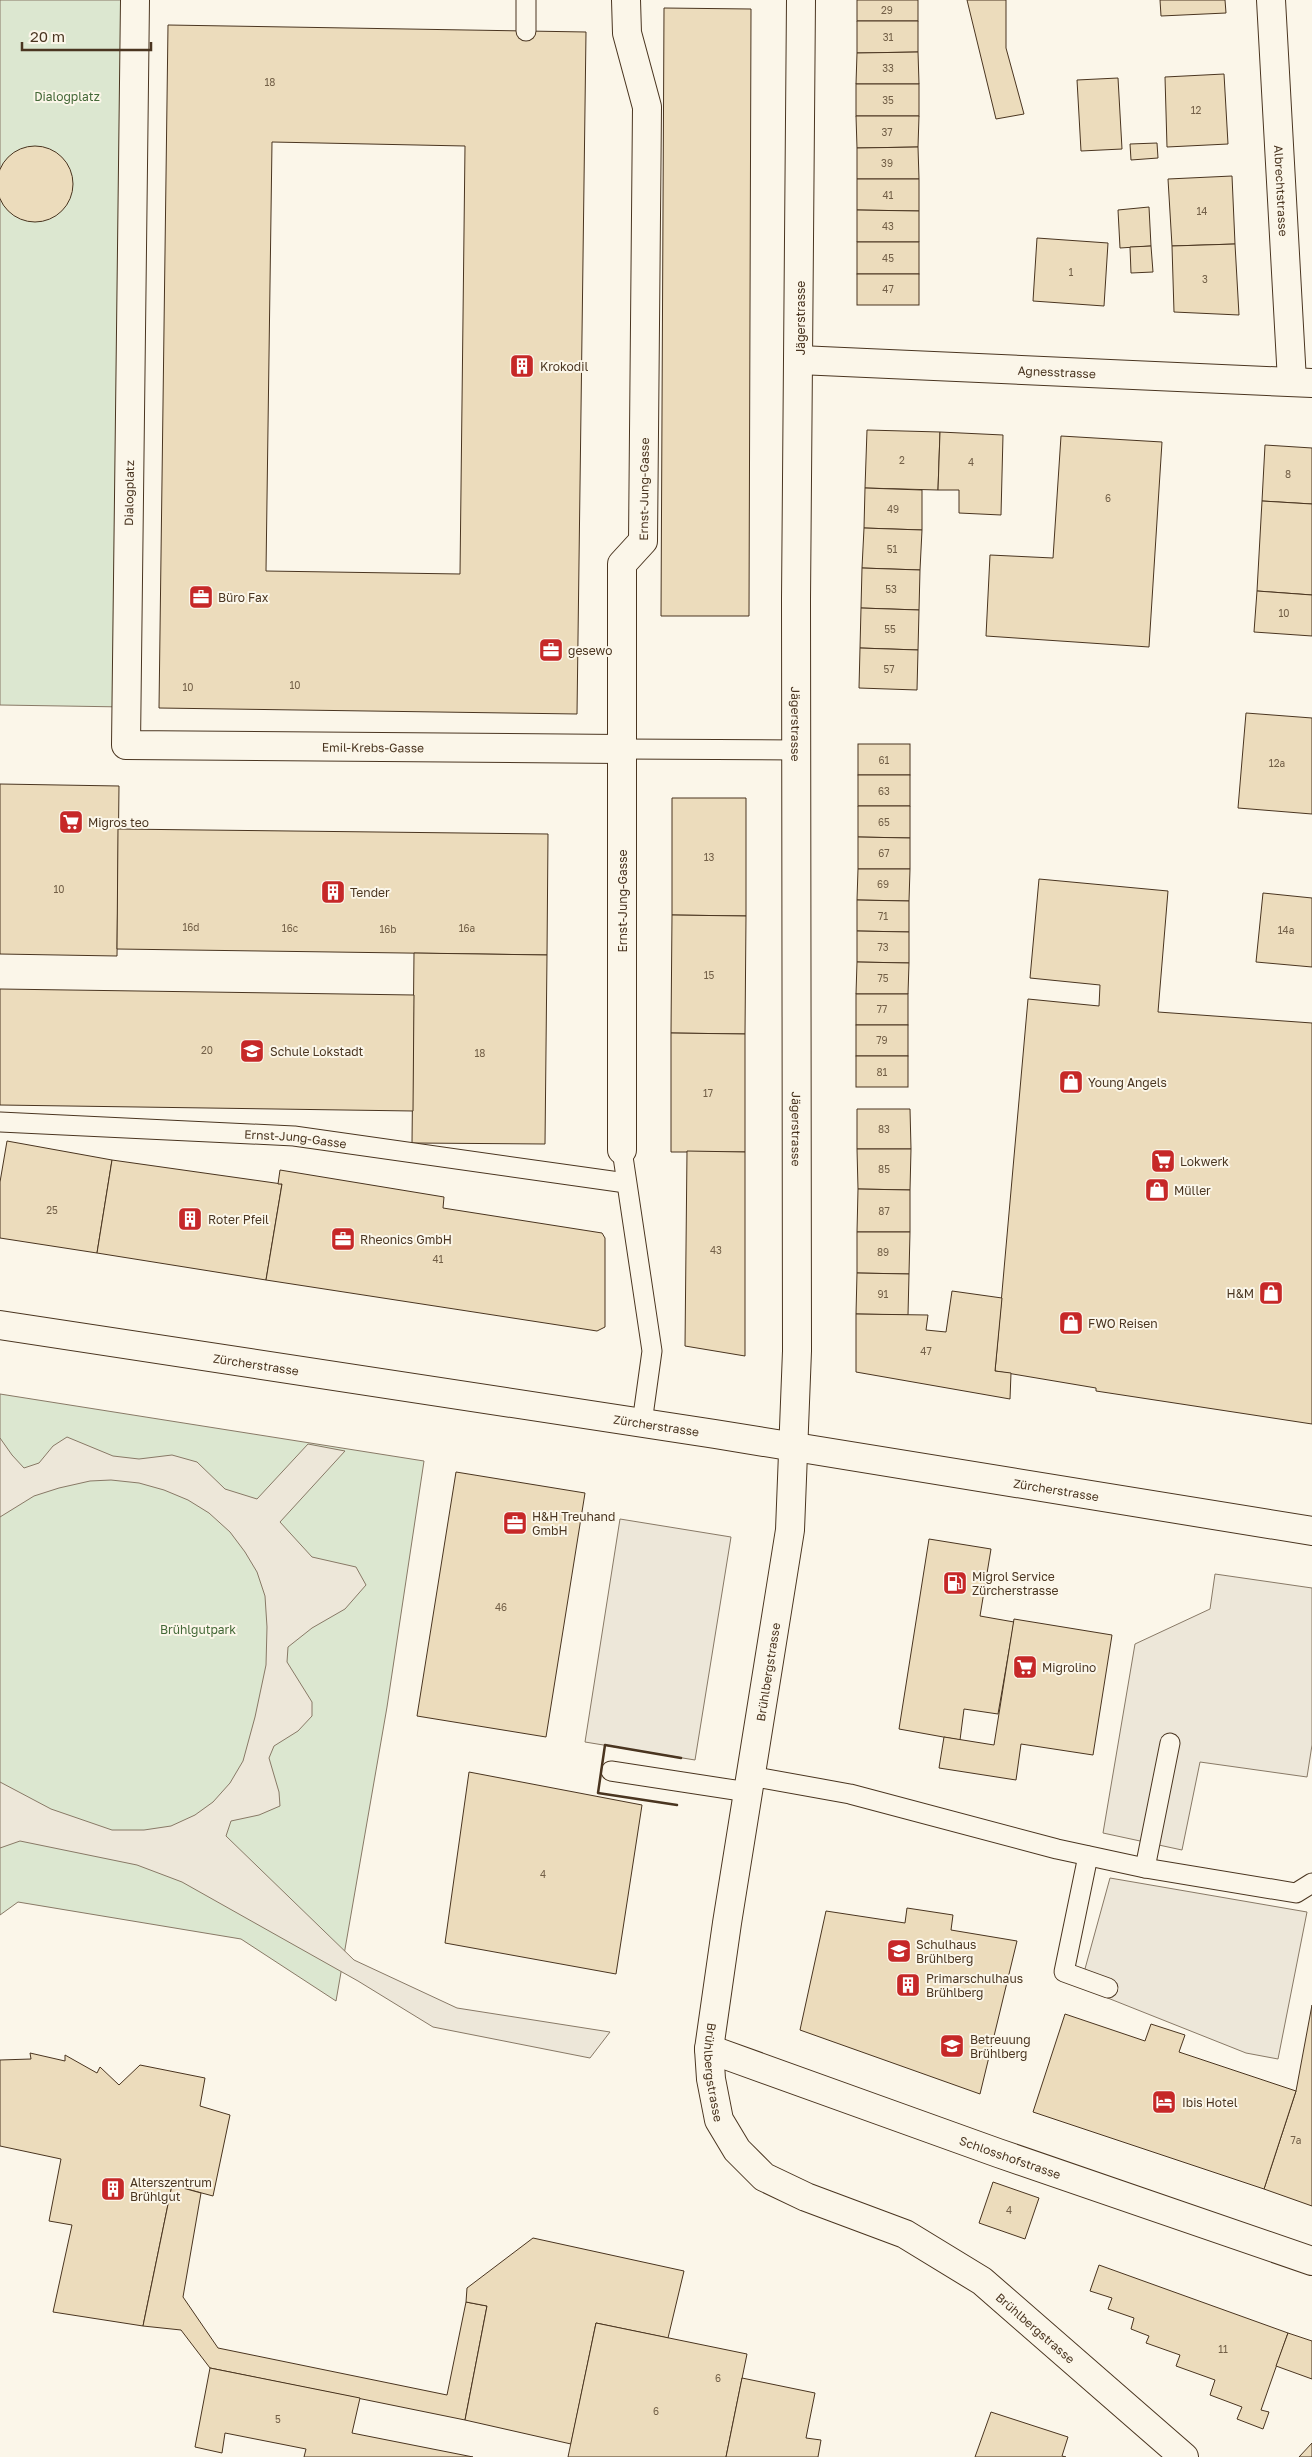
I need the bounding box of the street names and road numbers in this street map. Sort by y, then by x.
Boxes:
street label: Albrechtstrasse [1272,145,1292,237]
street label: Jägerstrasse [793,281,808,355]
street label: Agnesstrasse [1017,362,1096,381]
street label: Ernst-Jung-Gasse [636,437,651,541]
street label: Dialogplatz [121,460,137,526]
street label: Jägerstrasse [789,687,804,761]
street label: Emil-Krebs-Gasse [322,739,424,755]
street label: Ernst-Jung-Gasse [615,849,630,953]
street label: Jägerstrasse [789,1092,804,1166]
street label: Ernst-Jung-Gasse [244,1126,348,1151]
street label: Zürcherstrasse [212,1350,300,1378]
street label: Zürcherstrasse [612,1411,700,1439]
street label: Zürcherstrasse [1012,1475,1100,1504]
street label: Brühlbergstrasse [753,1622,783,1722]
street label: Brühlbergstrasse [701,2022,727,2123]
street label: Schlosshofstrasse [957,2132,1063,2182]
street label: Brühlbergstrasse [993,2289,1078,2366]

